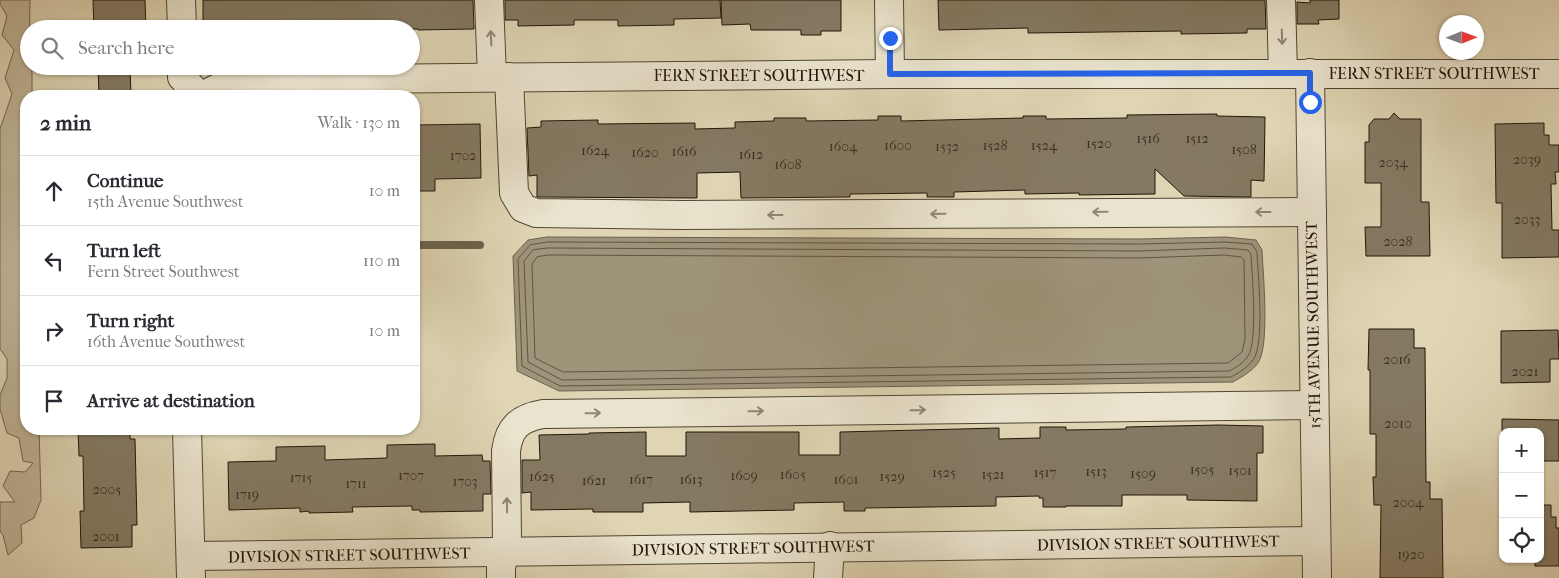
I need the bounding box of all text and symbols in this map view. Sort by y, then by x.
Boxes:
north arrow [1439,15,1484,60]
search box [20,20,420,75]
route end [879,27,902,50]
one-way arrow [1277,28,1287,44]
one-way arrow [486,31,495,47]
icon: search [38,34,66,62]
text: Search here [78,37,174,59]
street label: FERN STREET SOUTHWEST [1329,64,1540,83]
street label: FERN STREET SOUTHWEST [654,66,865,85]
route start [1299,91,1322,114]
text: 2 min [40,111,91,135]
text: Walk · 130 m [317,113,400,132]
house number: 1516 [1136,130,1160,147]
house number: 1512 [1185,130,1209,147]
house number: 1520 [1086,135,1112,152]
house number: 1600 [884,137,912,154]
house number: 1528 [982,137,1008,154]
house number: 1524 [1031,137,1058,154]
house number: 1604 [829,138,858,155]
house number: 1532 [935,138,959,155]
house number: 1508 [1231,141,1257,158]
house number: 1624 [581,142,610,159]
house number: 1616 [672,143,697,160]
house number: 1620 [631,144,659,161]
house number: 1612 [739,146,763,163]
house number: 1702 [450,147,476,164]
house number: 2039 [1513,151,1541,168]
house number: 2034 [1379,154,1408,171]
house number: 1608 [774,156,802,173]
text: Continue [87,170,163,192]
icon: ahead [40,177,68,205]
text: 10 m [369,181,400,200]
text: 15th Avenue Southwest [87,192,243,211]
one-way arrow [1093,207,1109,217]
one-way arrow [1255,207,1272,217]
one-way arrow [930,209,946,219]
one-way arrow [768,210,784,220]
house number: 2033 [1514,211,1540,228]
street label: 15TH AVENUE SOUTHWEST [1302,221,1324,429]
house number: 2028 [1383,233,1413,250]
text: Turn left [87,240,161,262]
icon: left [40,247,68,275]
text: 110 m [363,251,400,270]
text: Fern Street Southwest [87,262,239,281]
text: Turn right [87,310,174,332]
icon: right [40,317,68,345]
text: 10 m [369,321,400,340]
text: 16th Avenue Southwest [87,332,245,351]
house number: 2016 [1383,351,1411,368]
house number: 2021 [1511,363,1539,380]
icon: arrive [40,387,68,415]
text: Arrive at destination [87,390,255,412]
one-way arrow [910,405,926,415]
one-way arrow [748,406,764,416]
one-way arrow [585,408,601,418]
house number: 2010 [1384,415,1412,432]
map controls [1499,428,1544,563]
button: + [1499,428,1544,473]
house number: 1505 [1190,461,1214,478]
house number: 1501 [1228,462,1252,479]
house number: 1513 [1085,463,1107,480]
house number: 1525 [932,464,956,481]
house number: 1517 [1034,464,1057,481]
house number: 1509 [1130,465,1156,482]
house number: 1605 [780,466,806,483]
house number: 1521 [981,466,1005,483]
house number: 1707 [398,467,424,484]
house number: 1609 [730,467,758,484]
house number: 1625 [529,468,555,485]
house number: 1529 [879,468,905,485]
house number: 1715 [290,469,312,486]
house number: 1617 [629,471,653,488]
house number: 1613 [679,471,703,488]
house number: 1601 [833,471,859,488]
house number: 1621 [582,472,606,489]
house number: 1703 [452,473,478,490]
button: − [1499,473,1544,518]
house number: 1711 [345,475,367,492]
house number: 2005 [93,481,121,498]
house number: 1719 [235,486,259,503]
house number: 2004 [1393,494,1424,511]
one-way arrow [502,497,511,513]
button: locate [1499,518,1544,563]
house number: 2001 [92,528,120,545]
street label: DIVISION STREET SOUTHWEST [1036,531,1280,555]
street label: DIVISION STREET SOUTHWEST [631,536,875,560]
street label: DIVISION STREET SOUTHWEST [227,543,471,567]
house number: 1920 [1397,546,1425,563]

